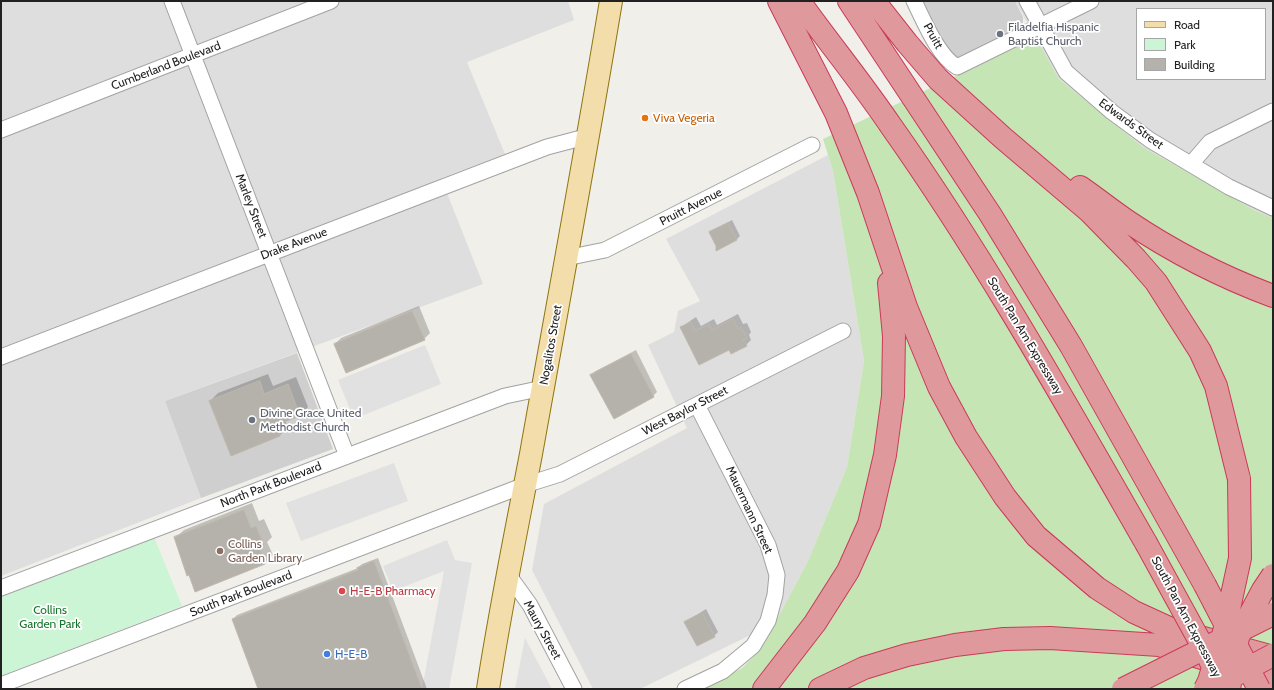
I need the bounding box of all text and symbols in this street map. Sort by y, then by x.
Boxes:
legend [1136,8,1266,80]
text: Road [1174,17,1200,32]
street label: Pruitt [920,20,946,52]
place label: Filadelfia Hispanic Baptist Church [1008,20,1099,48]
marker: Filadelfia Hispanic Baptist Church [995,29,1005,39]
text: Park [1174,37,1196,52]
street label: Cumberland Boulevard [109,38,223,94]
text: Building [1174,57,1215,72]
street label: Edwards Street [1096,96,1166,152]
place label: Viva Vegeria [653,111,715,125]
marker: Viva Vegeria [640,113,650,123]
street label: Marley Street [232,172,270,240]
street label: Pruitt Avenue [657,185,725,229]
street label: Drake Avenue [259,225,329,263]
street label: South Pan Am Expressway [984,275,1066,397]
street label: Nogalitos Street [537,304,565,386]
street label: West Baylor Street [640,383,730,439]
place label: Divine Grace United Methodist Church [260,406,361,434]
marker: Divine Grace United Methodist Church [247,415,257,425]
street label: North Park Boulevard [218,459,324,511]
street label: Mauermann Street [722,464,776,556]
place label: Collins Garden Library [228,537,302,565]
marker: Collins Garden Library [215,546,225,556]
street label: South Pan Am Expressway [1148,554,1224,680]
street label: South Park Boulevard [188,568,294,620]
place label: H-E-B Pharmacy [350,584,436,598]
marker: H-E-B Pharmacy [337,586,347,596]
street label: Maury Street [520,598,564,662]
park label: Collins Garden Park [19,603,81,631]
place label: H-E-B [335,647,367,661]
marker: H-E-B [322,649,332,659]

